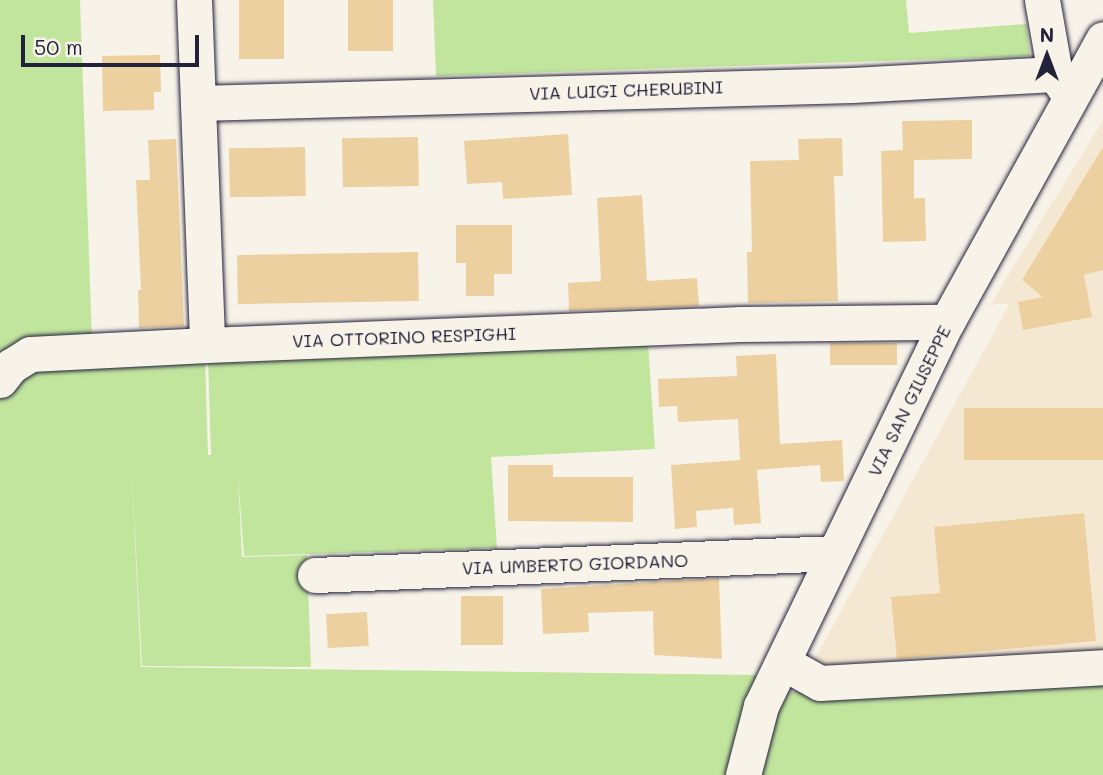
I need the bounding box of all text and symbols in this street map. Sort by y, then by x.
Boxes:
scale bar [24,21,203,65]
north arrow [1012,21,1082,91]
text: N [1040,22,1054,47]
text: 50 m [34,33,83,60]
street label: VIA LUIGI CHERUBINI [529,76,723,104]
street label: VIA OTTORINO RESPIGHI [292,322,516,352]
street label: VIA SAN GIUSEPPE [863,322,955,480]
street label: VIA UMBERTO GIORDANO [461,549,689,579]

